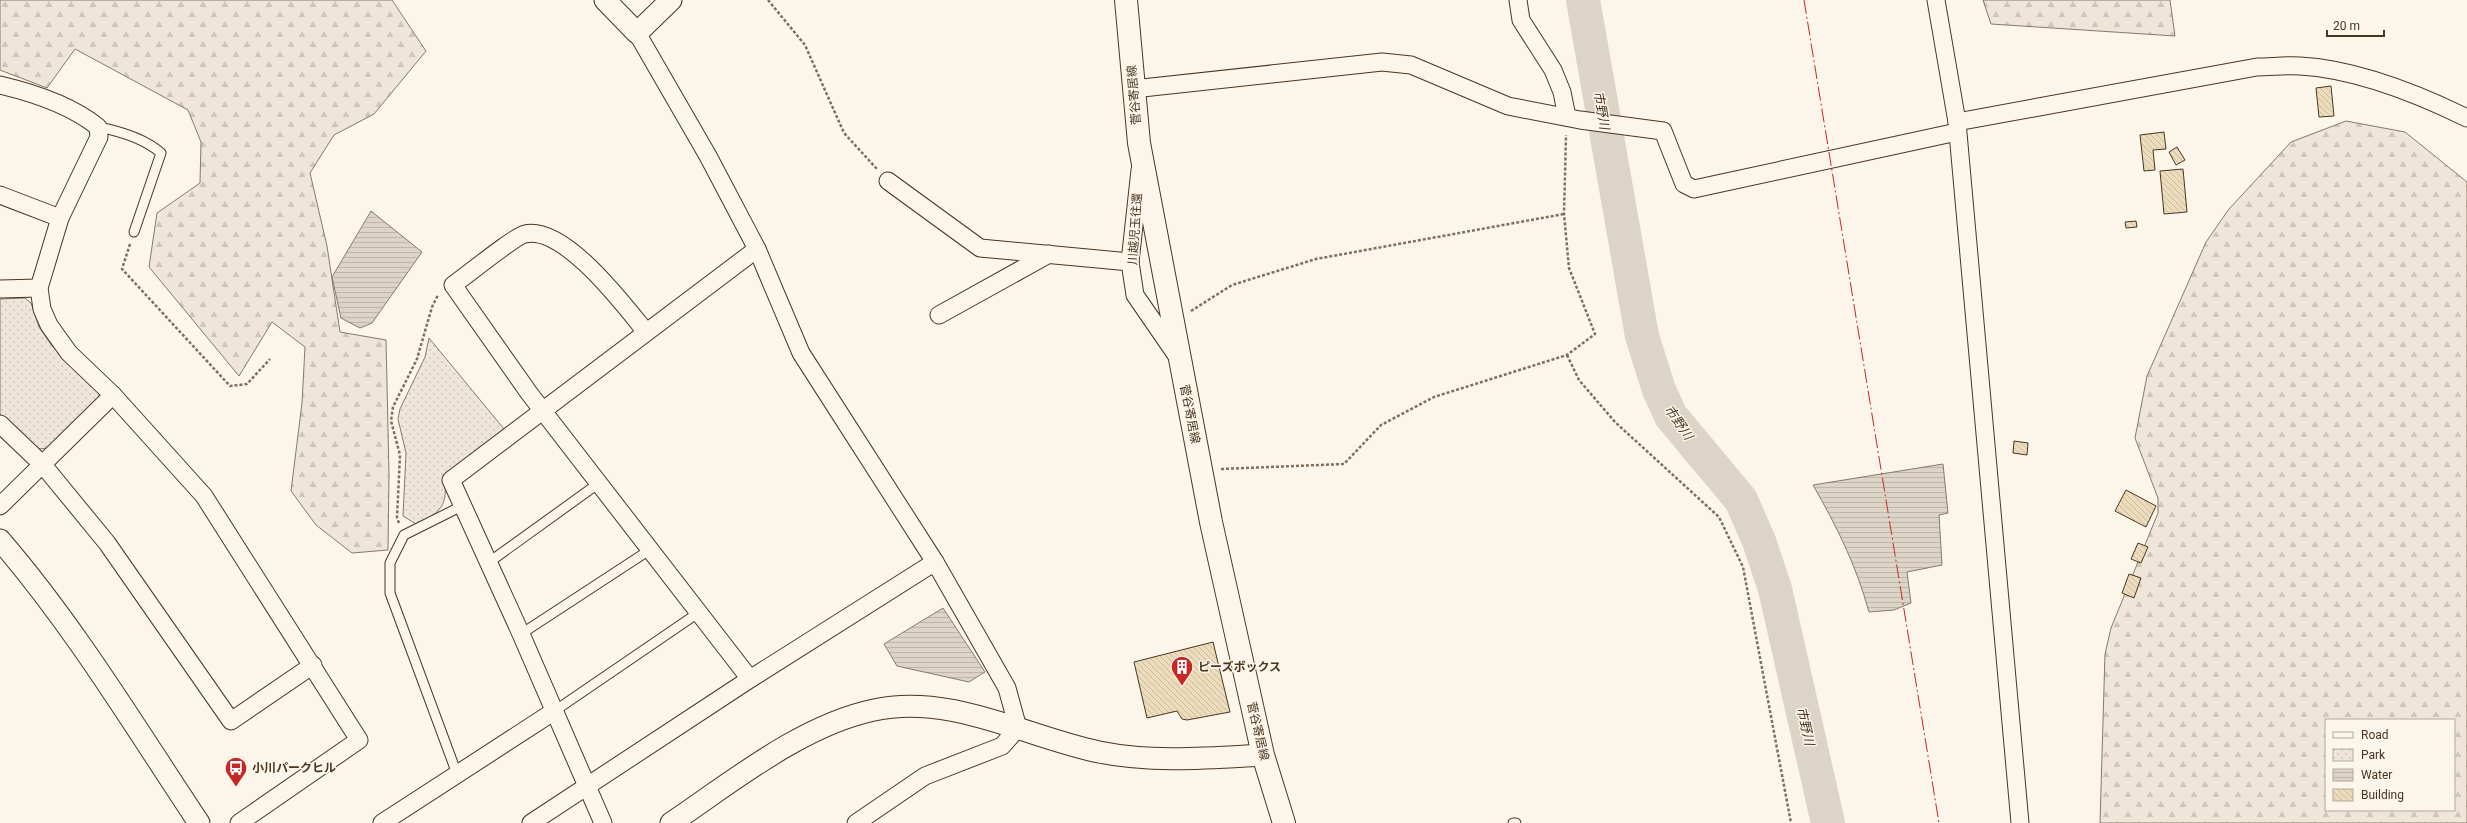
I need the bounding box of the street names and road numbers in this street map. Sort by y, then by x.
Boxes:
street label: 菅谷寄居線 [1124,64,1144,126]
street label: 川越児玉往還 [1126,193,1144,265]
street label: 菅谷寄居線 [1177,383,1203,445]
street label: 菅谷寄居線 [1244,700,1272,762]

